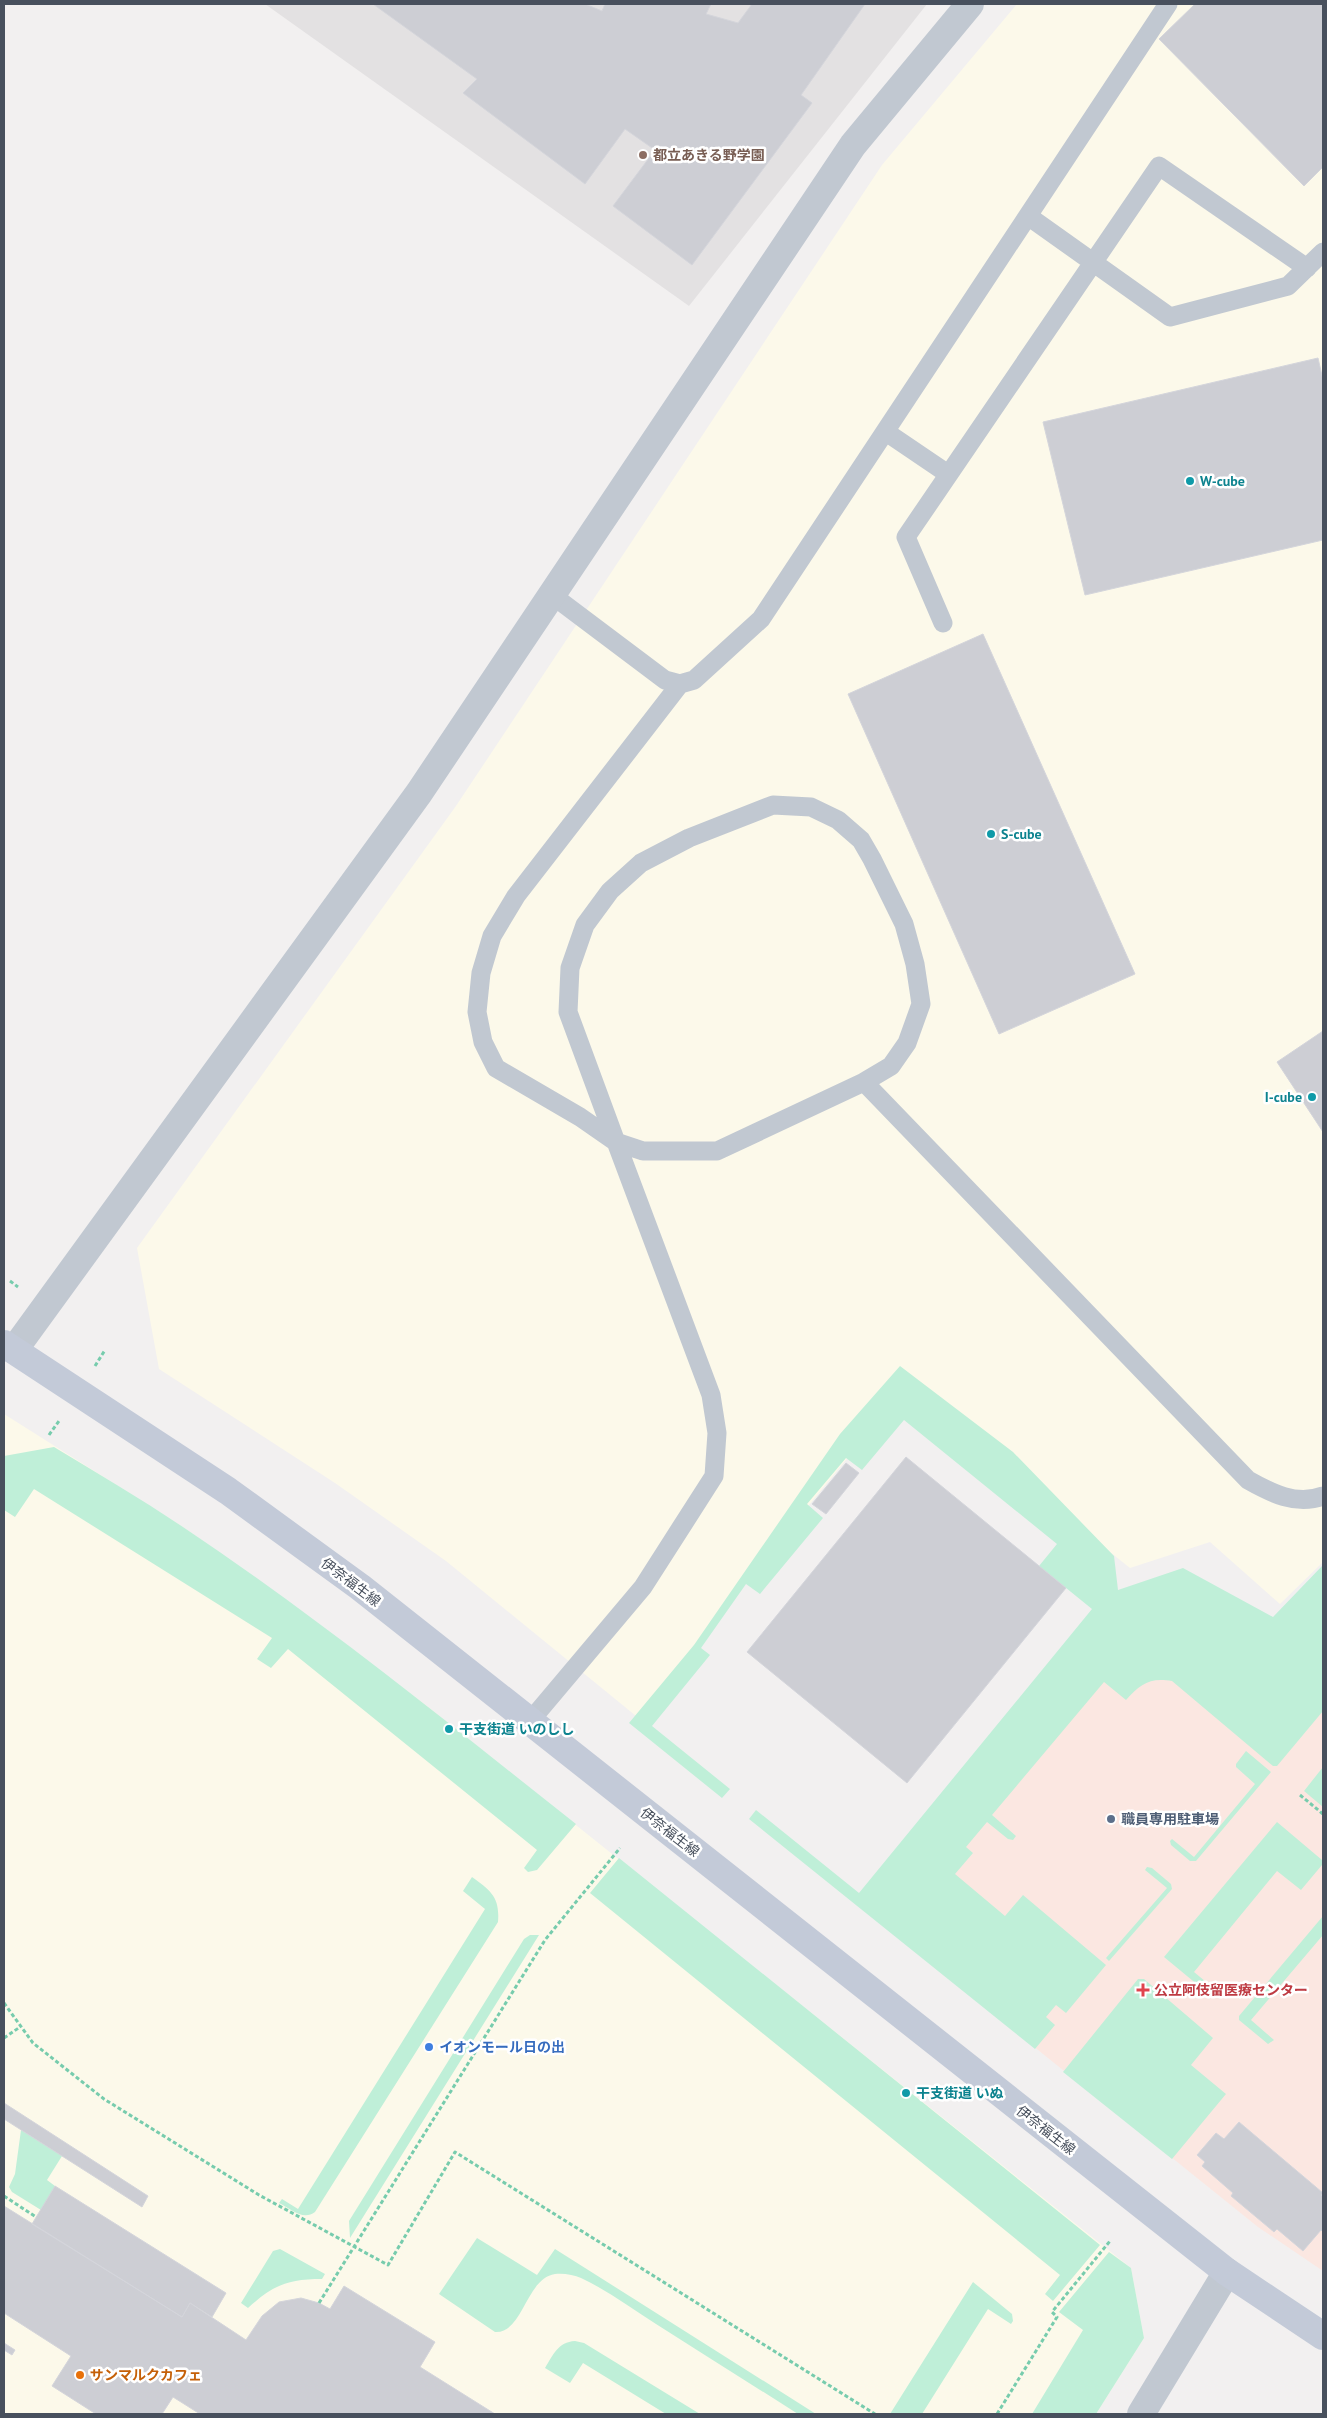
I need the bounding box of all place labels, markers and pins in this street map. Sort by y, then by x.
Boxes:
place label: 都立あきる野学園 [653,146,765,164]
marker: 都立あきる野学園 [637,149,649,161]
place label: W-cube [1200,472,1245,490]
marker: W-cube [1184,475,1196,487]
place label: S-cube [1001,825,1042,843]
marker: S-cube [985,828,997,840]
place label: I-cube [1265,1088,1302,1106]
marker: I-cube [1306,1091,1318,1103]
place label: 干支街道 いのしし [459,1720,575,1738]
marker: 干支街道 いのしし [443,1723,455,1735]
place label: 職員専用駐車場 [1121,1810,1219,1828]
marker: 職員専用駐車場 [1105,1813,1117,1825]
place label: 公立阿伎留医療センター [1154,1981,1308,1999]
marker: 公立阿伎留医療センター [1136,1983,1150,1997]
place label: イオンモール日の出 [439,2038,565,2056]
marker: イオンモール日の出 [423,2041,435,2053]
place label: 干支街道 いぬ [916,2084,1004,2102]
marker: 干支街道 いぬ [900,2087,912,2099]
place label: サンマルクカフェ [90,2366,202,2384]
marker: サンマルクカフェ [74,2369,86,2381]

